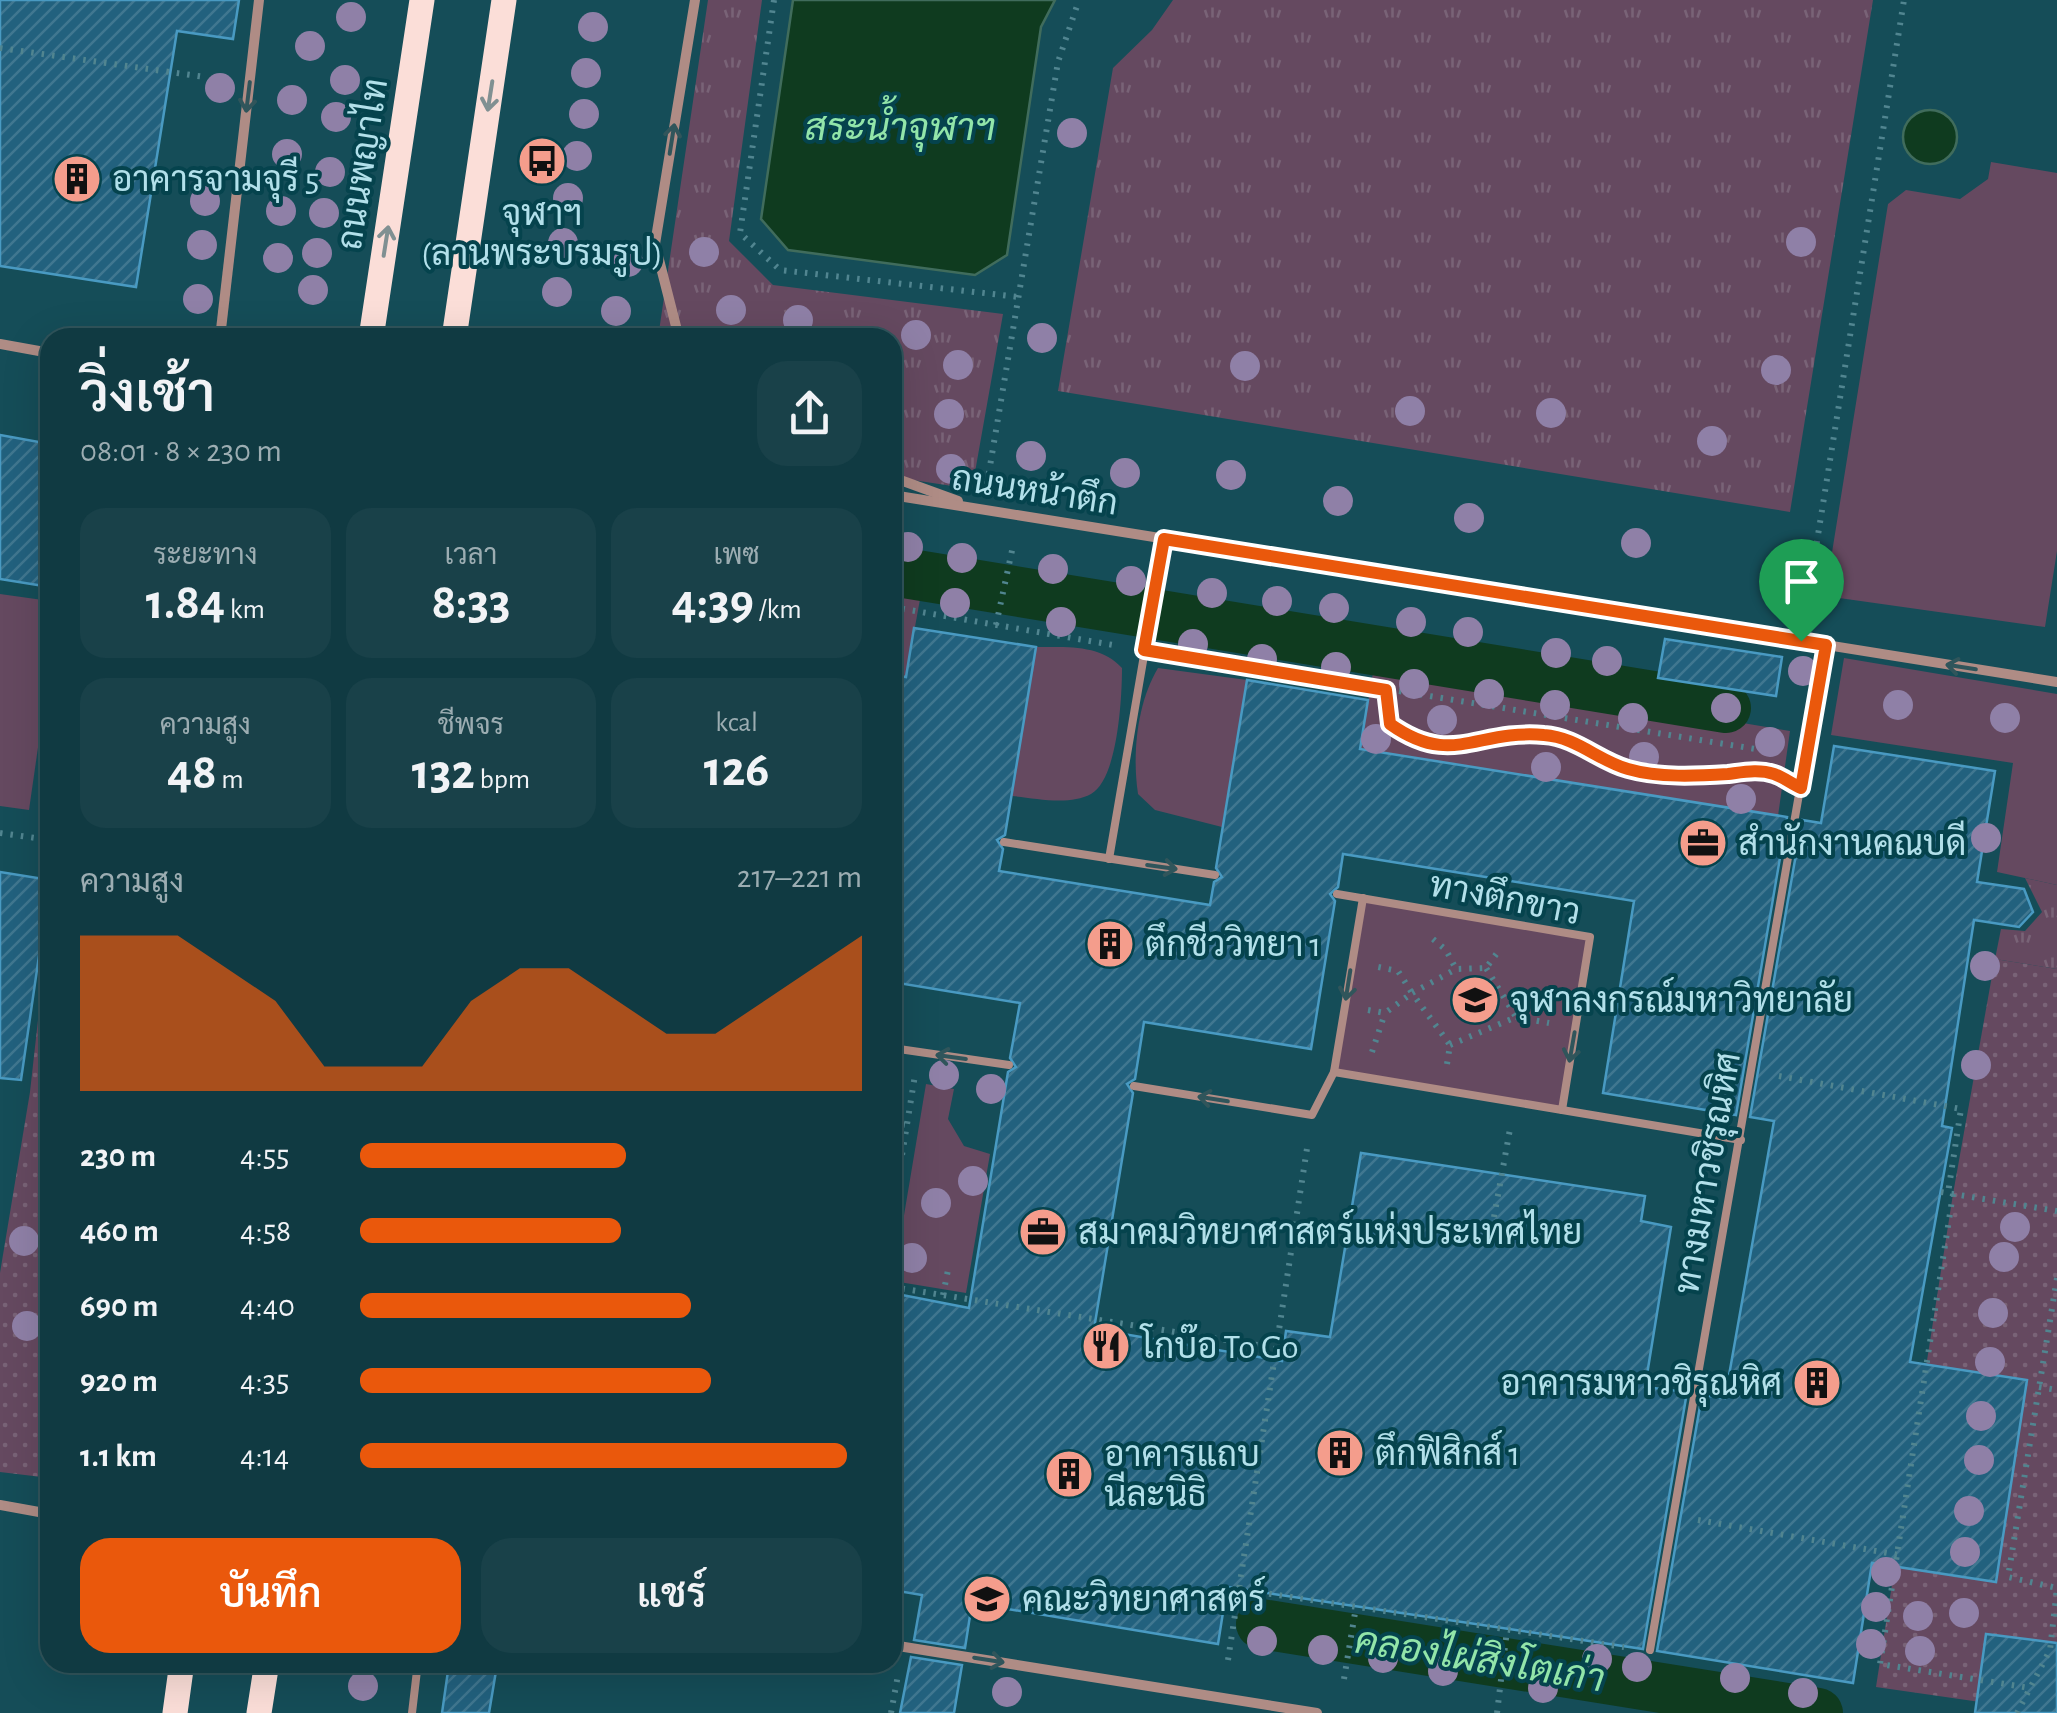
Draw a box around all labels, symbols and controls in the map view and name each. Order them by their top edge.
street label: ถนนพญาไท [326,75,396,253]
one-way arrow [238,80,257,112]
one-way arrow [480,80,499,112]
water label: สระน้ำจุฬาฯ [804,95,996,152]
one-way arrow [663,124,682,156]
bus stop icon: จุฬาฯ (ลานพระบรมรูป) [516,135,568,187]
building icon: อาคารจามจุรี 5 [51,153,103,205]
place label: อาคารจามจุรี 5 [112,156,319,203]
place label: จุฬาฯ (ลานพระบรมรูป) [421,197,663,277]
one-way arrow [377,225,395,258]
button: share [757,361,862,466]
text: วิ่งเช้า [80,367,215,422]
text: 08:01 · 8 × 230 m [80,435,282,467]
street label: ถนนหน้าตึก [949,454,1122,522]
pin [1759,539,1844,642]
text: ระยะทาง [153,542,257,570]
text: เวลา [445,542,497,570]
text: เพซ [714,542,760,570]
icon: arrive [1774,554,1829,609]
text: 1.84 [146,578,225,628]
text: 8:33 [431,578,511,628]
text: 4:39 [672,578,754,628]
text: km [225,596,265,624]
text: /km [754,596,802,624]
one-way arrow [1945,657,1977,676]
text: kcal [715,709,758,737]
text: ความสูง [160,712,251,740]
text: ชีพจร [438,712,504,740]
text: 126 [704,745,770,795]
text: 48 [167,748,217,798]
text: 132 [412,748,475,798]
text: m [217,766,244,794]
text: bpm [475,766,530,794]
office icon: สำนักงานคณบดี [1677,817,1729,869]
place label: สำนักงานคณบดี [1738,820,1966,862]
one-way arrow [1145,859,1177,877]
text: 217–221 m [737,861,862,893]
street label: ทางตึกขาว [1426,862,1584,931]
text: ความสูง [80,866,184,898]
building icon: ตึกชีววิทยา 1 [1084,918,1136,970]
place label: ตึกชีววิทยา 1 [1145,921,1321,963]
one-way arrow [1339,969,1357,1001]
school or university icon: จุฬาลงกรณ์มหาวิทยาลัย [1449,974,1501,1026]
place label: จุฬาลงกรณ์มหาวิทยาลัย [1510,977,1853,1024]
one-way arrow [1562,1031,1581,1063]
one-way arrow [935,1047,967,1065]
street label: ทางมหาวชิรุณหิศ [1666,1049,1752,1298]
one-way arrow [1197,1089,1230,1108]
text: 230 m [80,1140,156,1172]
text: 4:55 [240,1140,289,1172]
office icon: สมาคมวิทยาศาสตร์แห่งประเทศไทย [1017,1206,1069,1258]
place label: สมาคมวิทยาศาสตร์แห่งประเทศไทย [1078,1209,1582,1251]
text: 460 m [80,1215,159,1247]
text: 4:58 [240,1215,291,1247]
text: 690 m [80,1290,158,1322]
text: 4:40 [240,1290,295,1322]
restaurant icon: โกบ๊อ To Go [1080,1320,1132,1372]
place label: โกบ๊อ To Go [1139,1323,1299,1365]
building icon: อาคารมหาวชิรุณหิศ [1791,1357,1843,1409]
place label: อาคารมหาวชิรุณหิศ [1500,1363,1782,1407]
text: 920 m [80,1365,158,1397]
text: 4:35 [240,1365,289,1397]
building icon: ตึกฟิสิกส์ 1 [1314,1427,1366,1479]
place label: ตึกฟิสิกส์ 1 [1375,1430,1520,1472]
place label: อาคารแถบ นีละนิธิ [1104,1438,1260,1513]
text: 1.1 km [80,1440,157,1472]
text: 4:14 [240,1440,289,1472]
building icon: อาคารแถบ นีละนิธิ [1043,1448,1095,1500]
button: บันทึก [80,1538,461,1653]
button: แชร์ [481,1538,862,1653]
school or university icon: คณะวิทยาศาสตร์ [961,1573,1013,1625]
place label: คณะวิทยาศาสตร์ [1022,1576,1265,1618]
water label: คลองไผ่สิงโตเก่า [1352,1616,1608,1699]
one-way arrow [972,1651,1004,1670]

